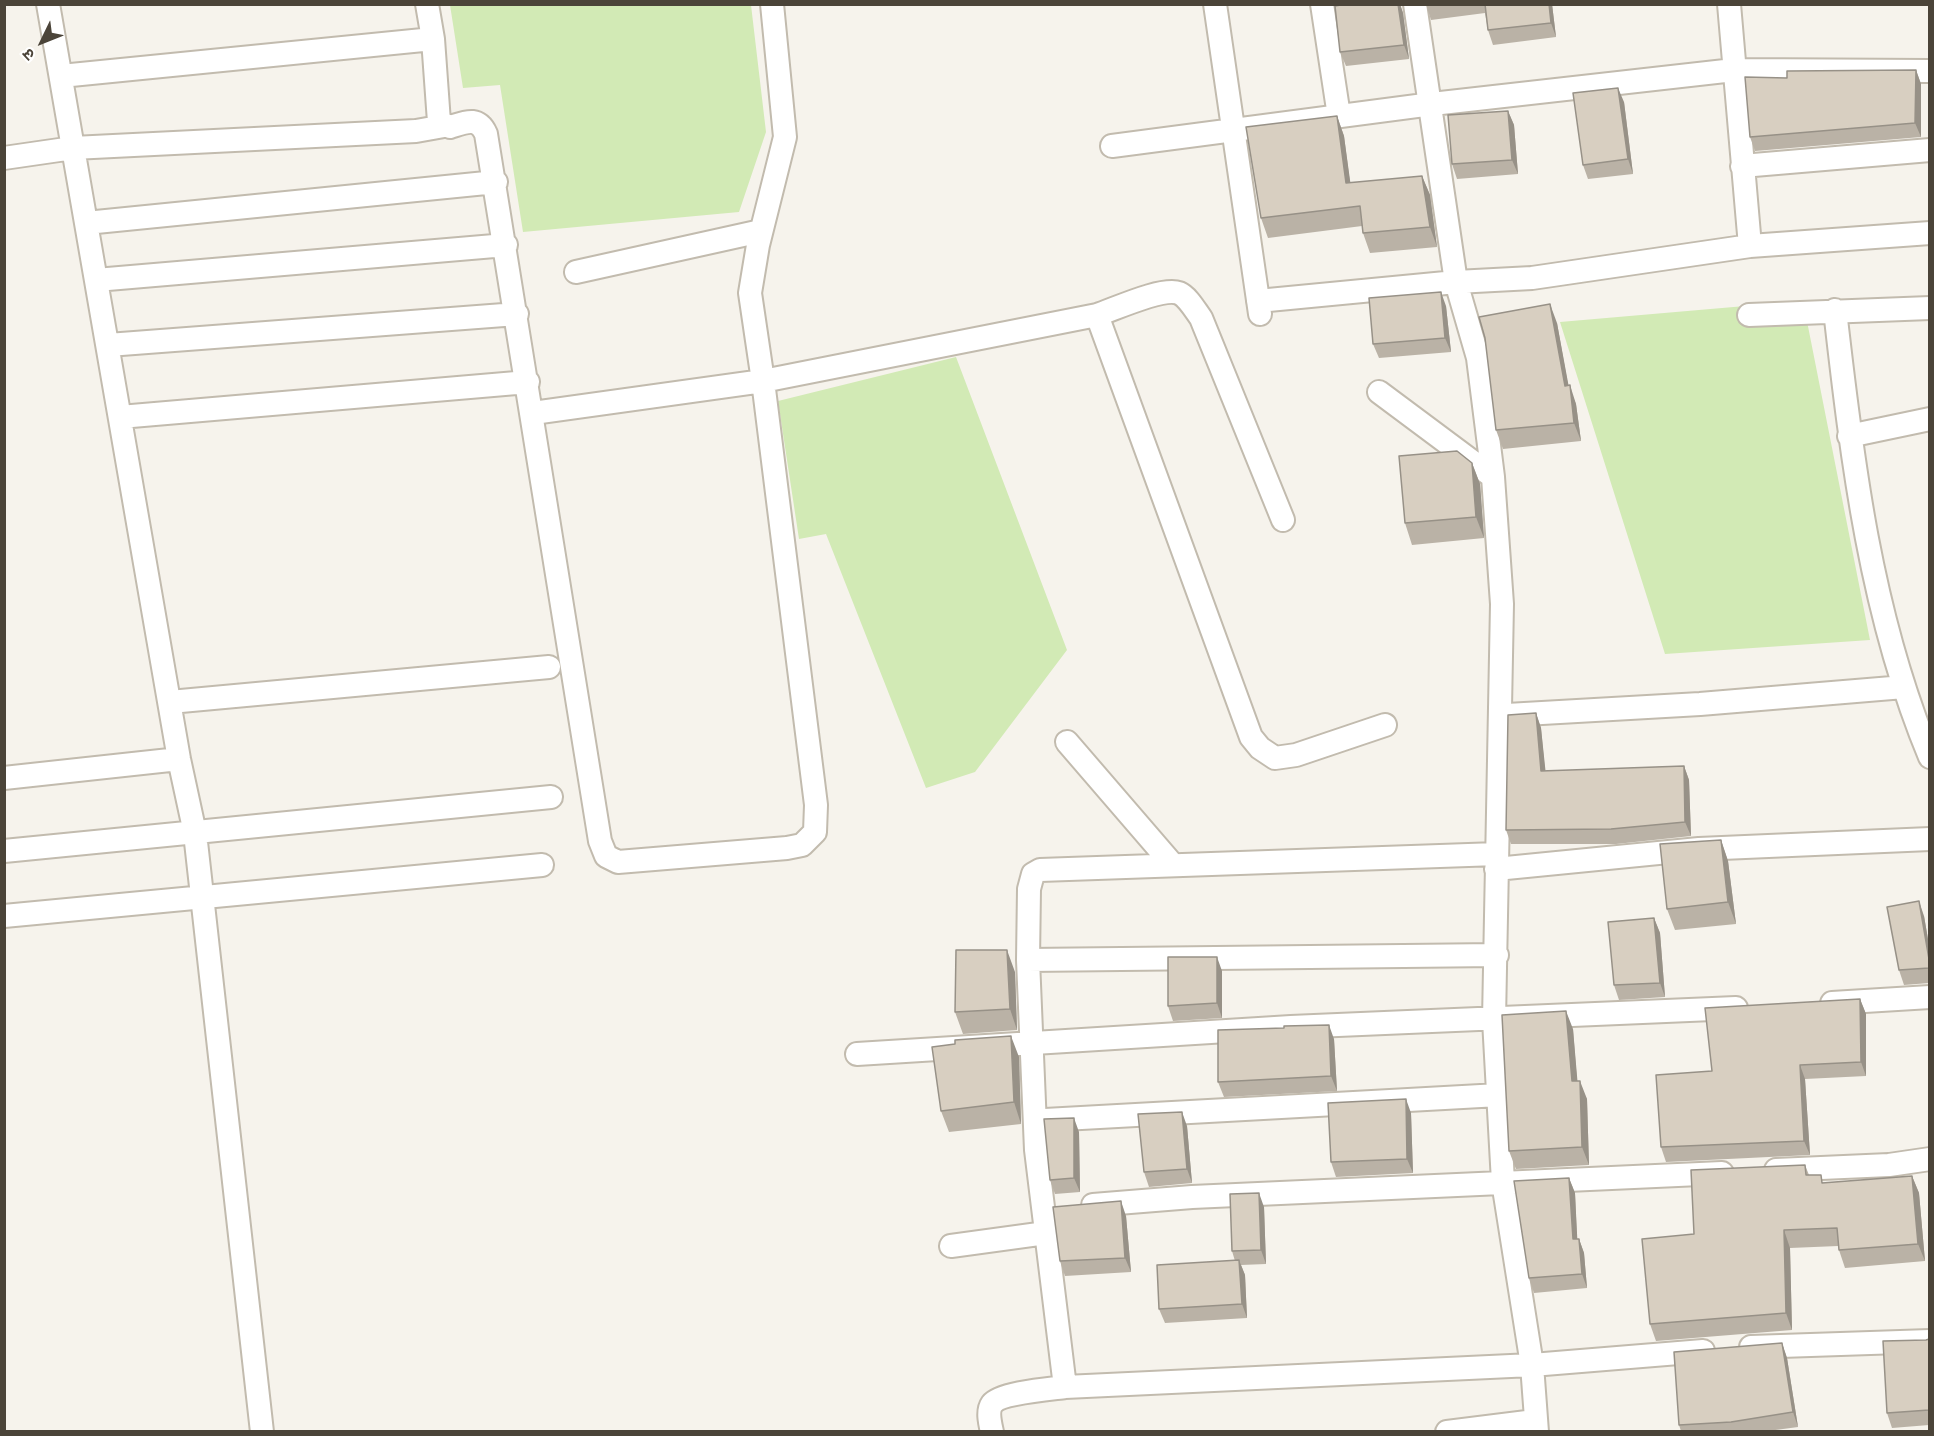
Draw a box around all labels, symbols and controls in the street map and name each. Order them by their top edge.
north arrow [12,12,72,72]
text: उ [18,45,39,65]

